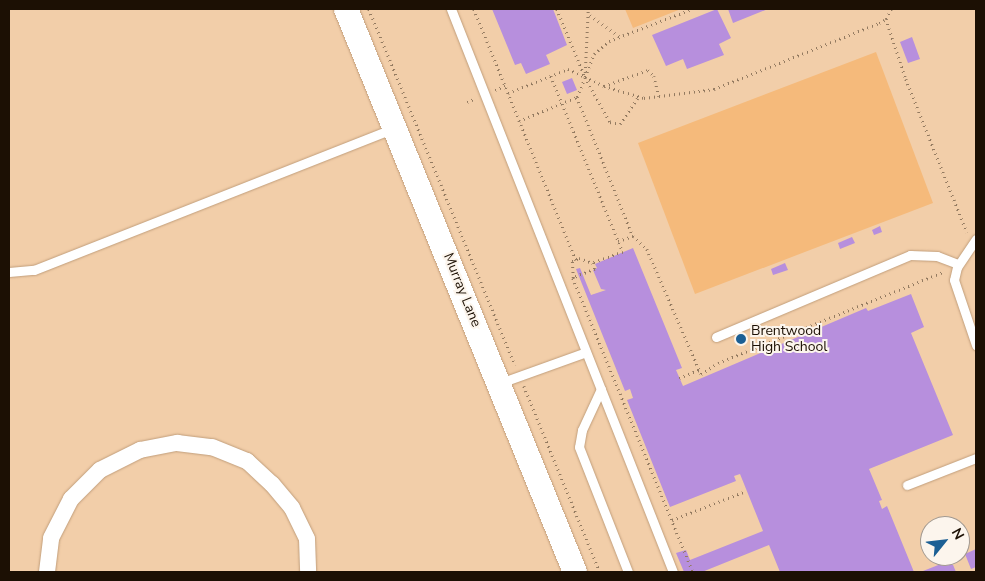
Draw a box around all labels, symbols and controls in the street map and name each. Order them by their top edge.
street label: Murray Lane [440,251,484,329]
place label: Brentwood High School [751,323,827,356]
marker: Brentwood High School [735,333,747,345]
north arrow [920,516,970,566]
text: N [947,525,969,543]

